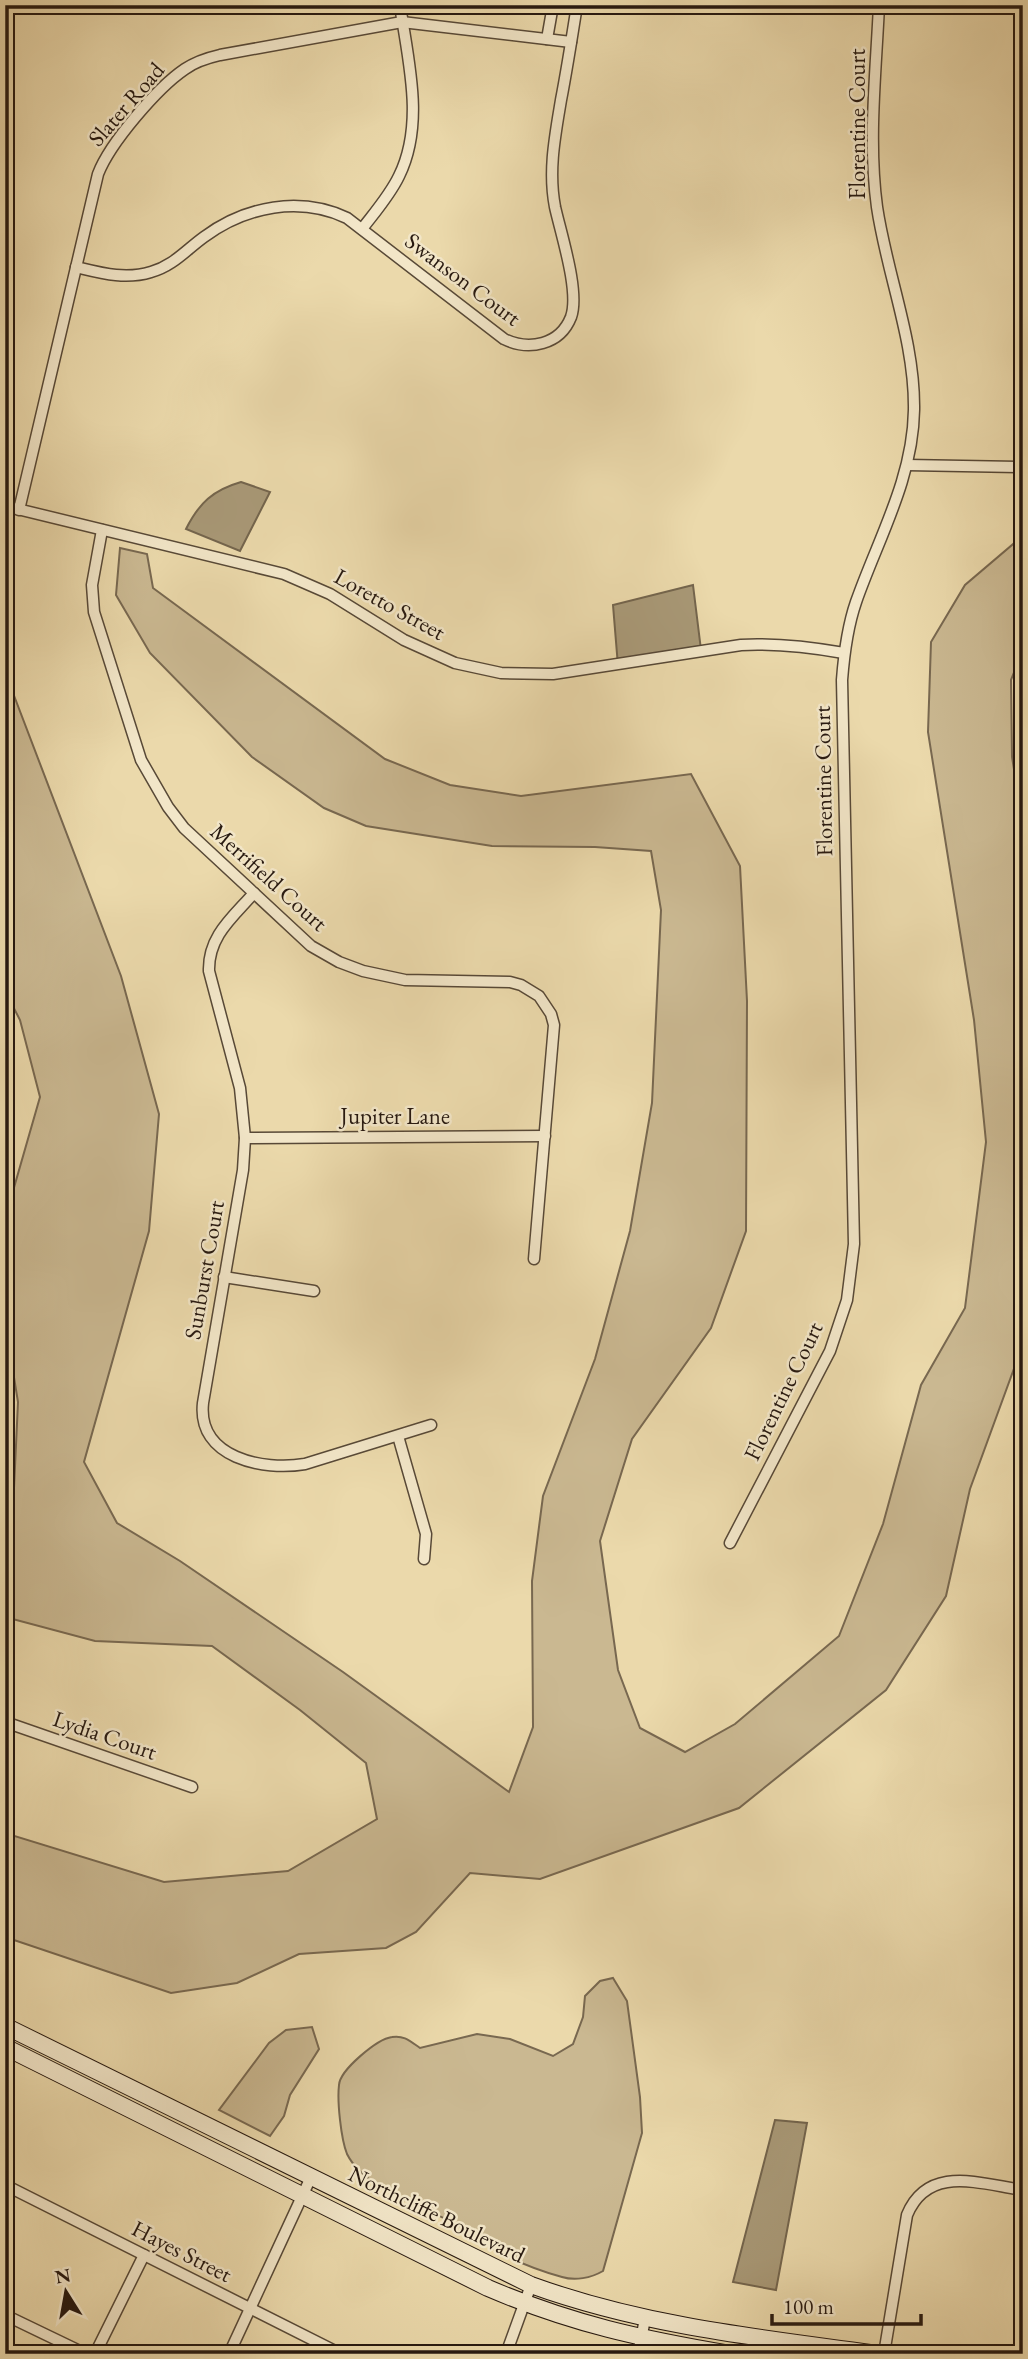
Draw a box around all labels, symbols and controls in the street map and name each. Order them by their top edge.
street label: Florentine Court [842,48,872,199]
street label: Slater Road [81,55,171,152]
street label: Swanson Court [399,226,528,333]
street label: Loretto Street [329,561,451,647]
street label: Florentine Court [807,705,839,857]
street label: Merrifield Court [204,816,334,938]
street label: Jupiter Lane [338,1101,450,1131]
street label: Sunburst Court [177,1197,231,1342]
street label: Florentine Court [736,1316,830,1465]
street label: Lydia Court [49,1703,161,1767]
street label: Northcliffe Boulevard [344,2158,531,2270]
street label: Hayes Street [127,2213,238,2289]
north arrow [32,2258,102,2328]
text: N [53,2262,73,2290]
scale bar [772,2282,921,2326]
text: 100 m [783,2293,834,2320]

